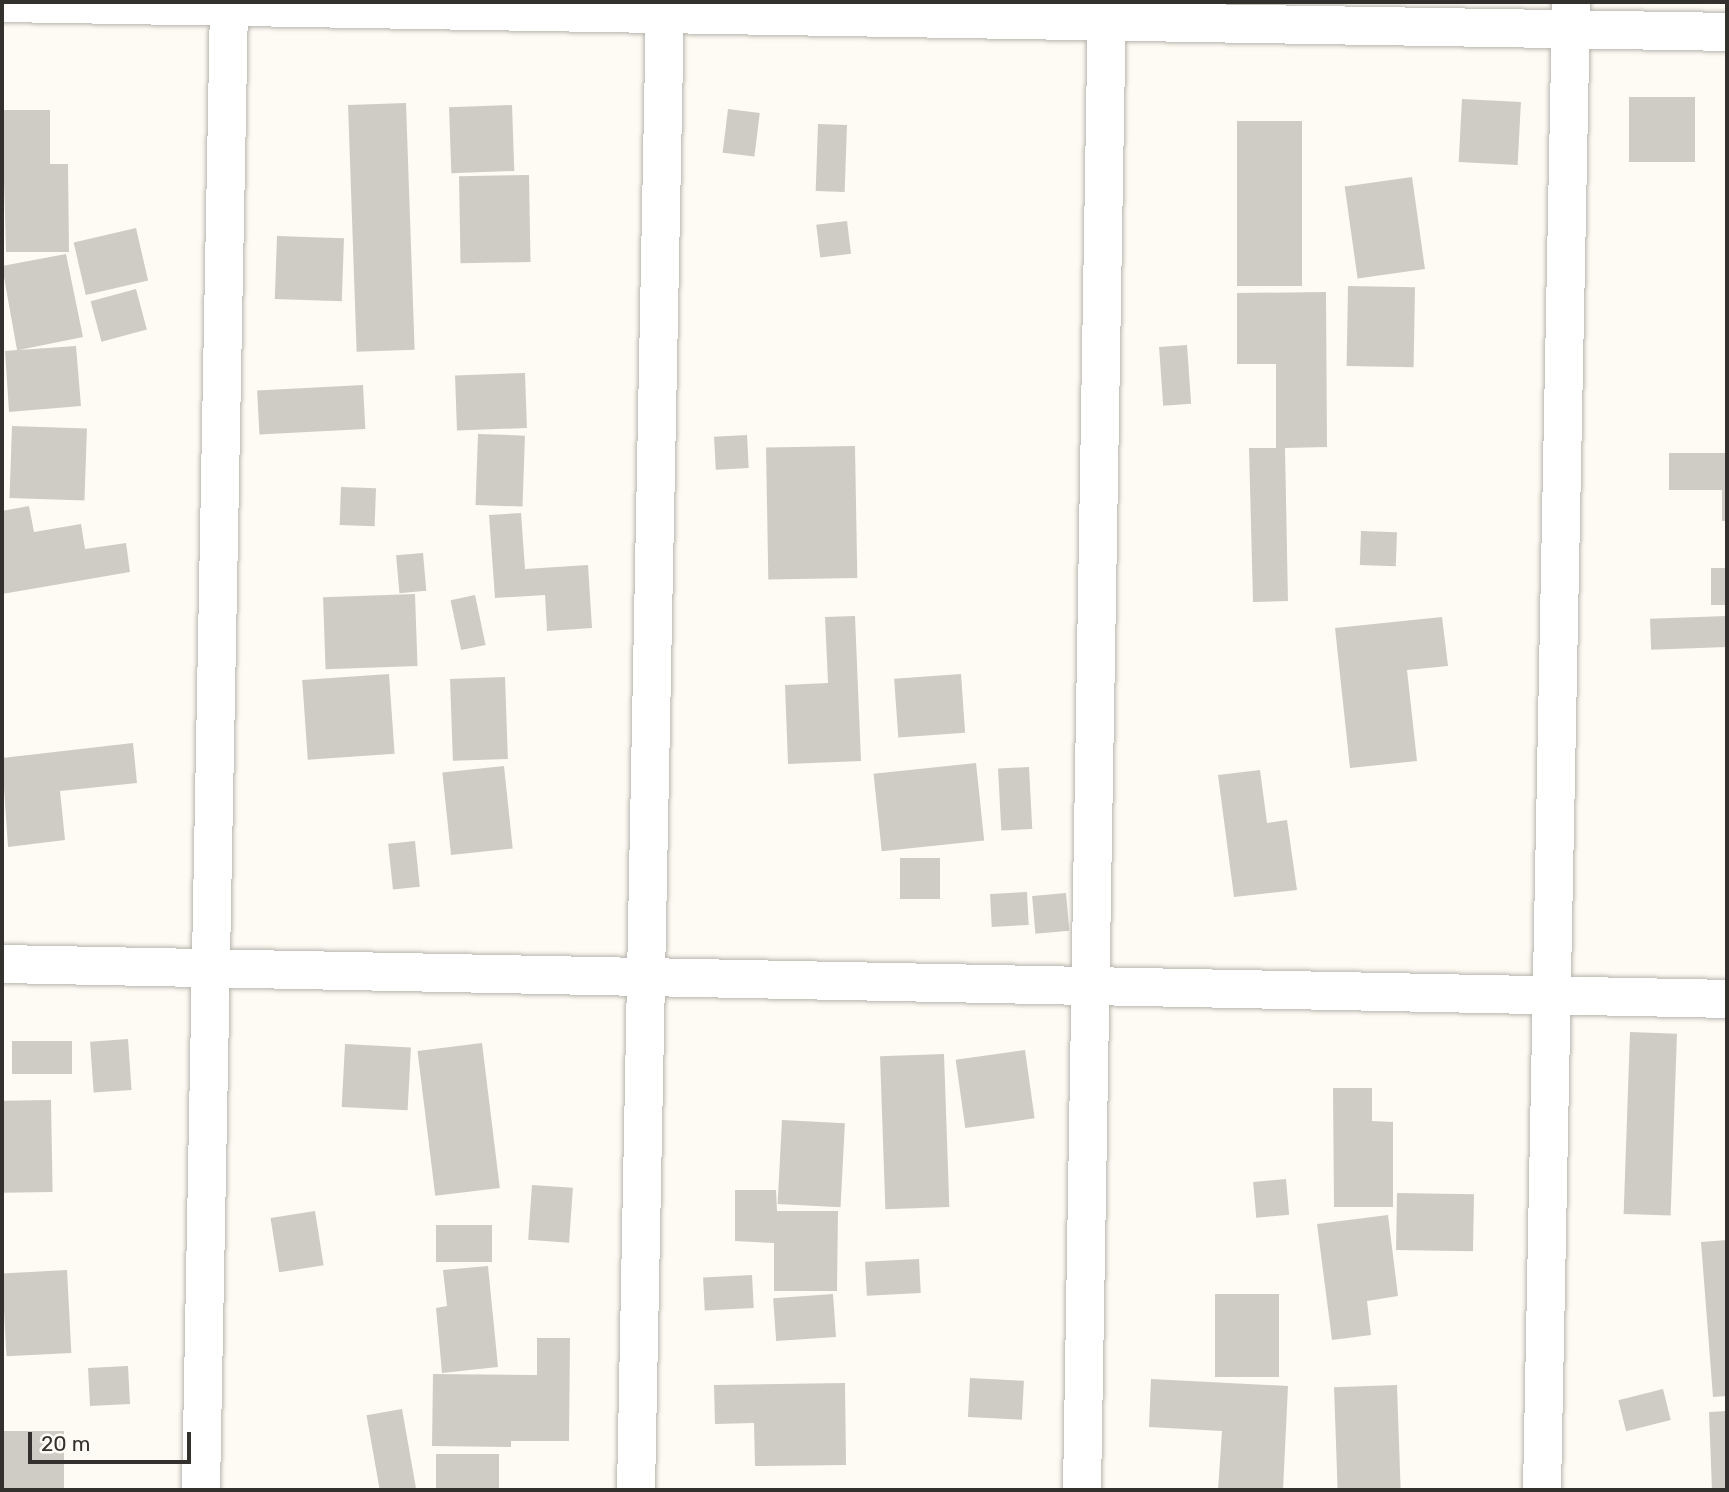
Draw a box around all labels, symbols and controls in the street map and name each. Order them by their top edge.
scale bar [32,1418,194,1462]
text: 20 m [41,1431,90,1456]

